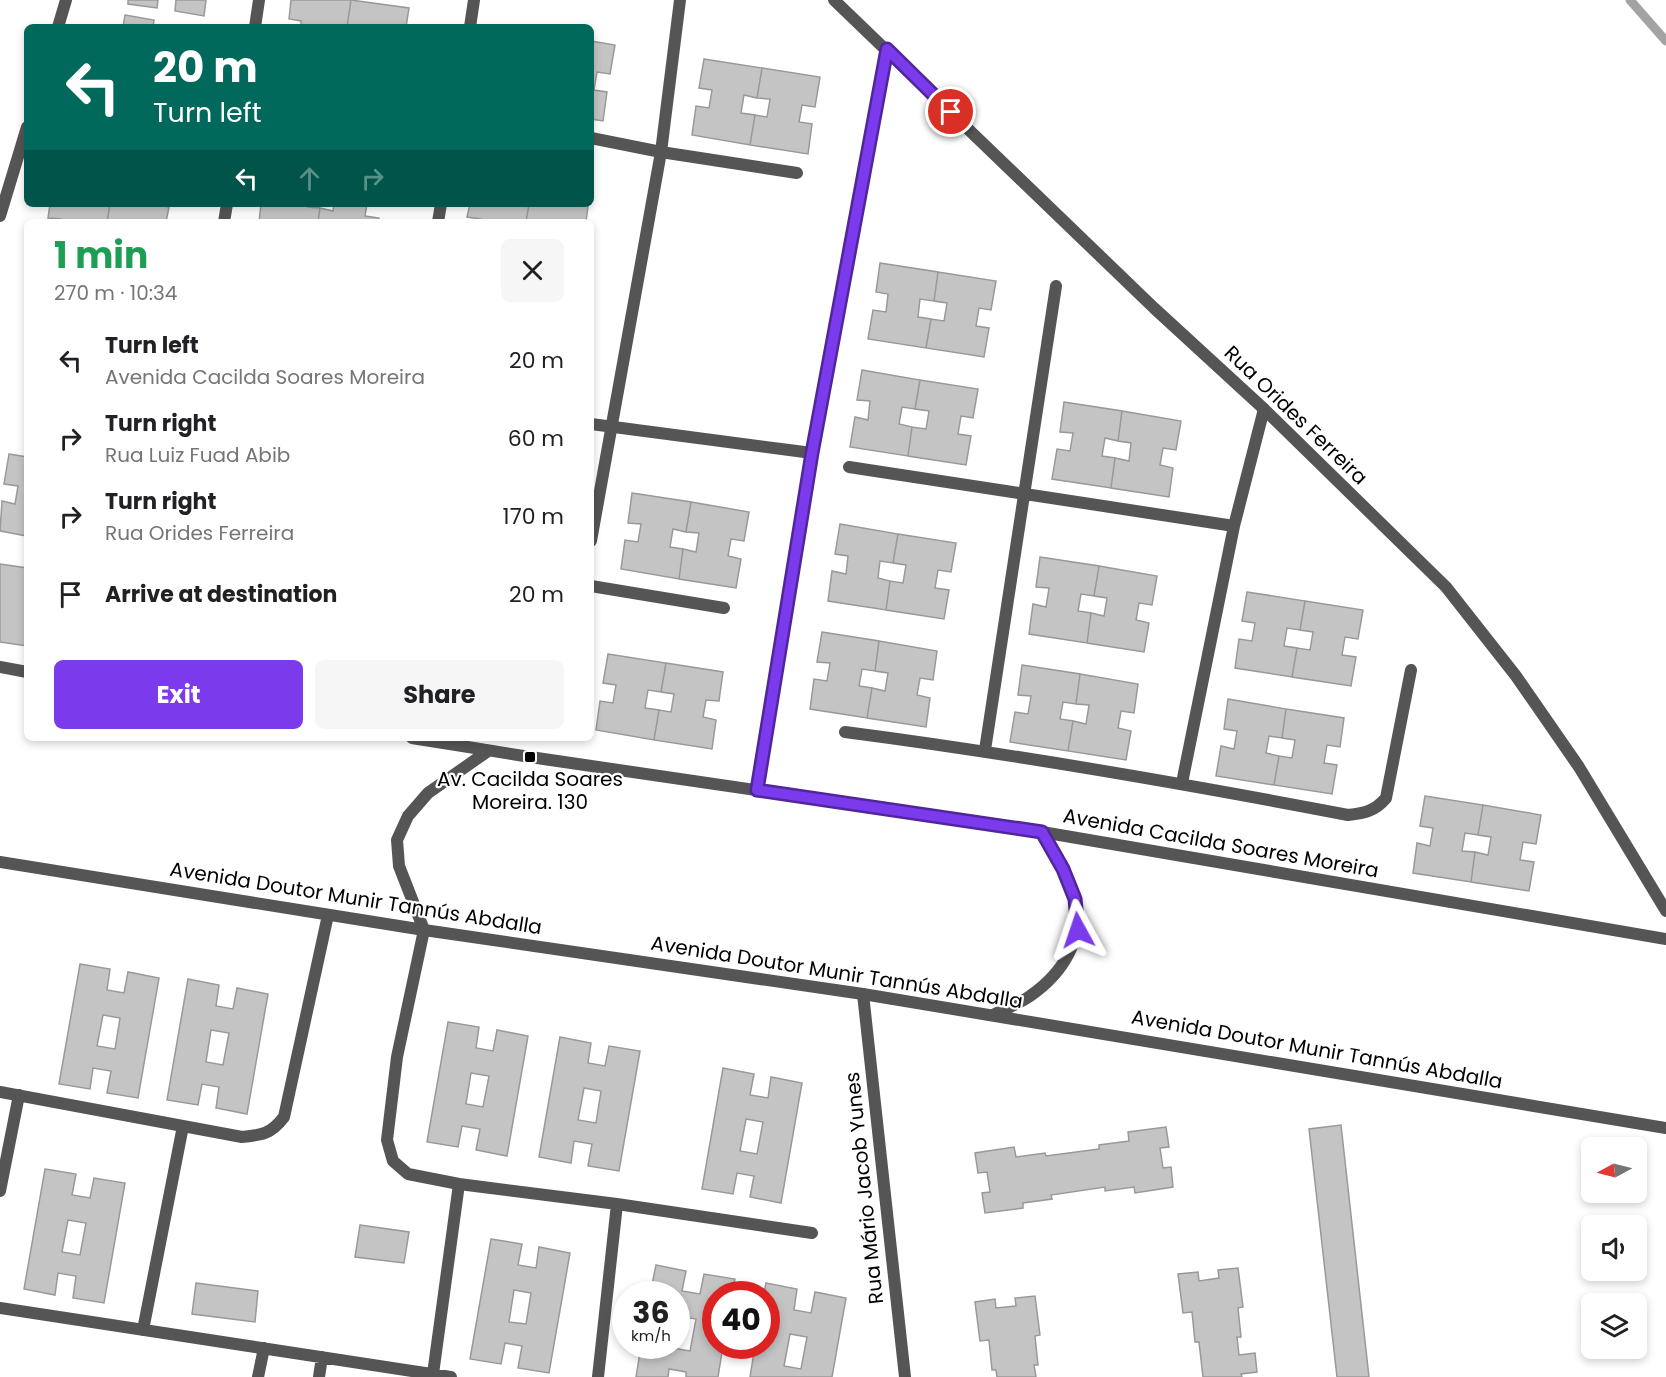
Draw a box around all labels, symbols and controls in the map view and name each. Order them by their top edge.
text: 20 m [153,38,258,97]
icon: left [54,48,132,126]
pin [925,86,976,137]
text: Turn left [153,94,262,131]
icon: arrive [934,95,967,128]
icon: left [230,162,263,195]
icon: ahead [293,162,326,195]
icon: right [356,162,389,195]
text: 1 min [54,230,148,281]
button: close [501,239,564,302]
text: 270 m · 10:34 [54,279,177,307]
text: Turn left [105,330,199,361]
street label: Rua Orides Ferreira [1218,339,1374,491]
icon: left [54,344,87,377]
text: 20 m [509,345,564,376]
text: Avenida Cacilda Soares Moreira [105,363,425,391]
text: Turn right [105,408,216,439]
icon: right [54,422,87,455]
text: 60 m [508,423,564,454]
text: Rua Luiz Fuad Abib [105,441,290,469]
text: Turn right [105,486,216,517]
icon: right [54,500,87,533]
text: 170 m [503,501,564,532]
text: Rua Orides Ferreira [105,519,294,547]
icon: arrive [54,578,87,611]
text: Arrive at destination [105,579,337,610]
text: 20 m [509,579,564,610]
button: Exit [54,660,303,729]
button: Share [315,660,564,729]
marker: Av. Cacilda Soares Moreira. 130 [523,750,537,764]
place label: Av. Cacilda Soares Moreira. 130 [437,765,623,816]
street label: Avenida Cacilda Soares Moreira [1061,801,1381,885]
street label: Avenida Doutor Munir Tannús Abdalla [168,855,544,941]
position arrow [1046,898,1110,962]
street label: Avenida Doutor Munir Tannús Abdalla [649,929,1025,1015]
street label: Avenida Doutor Munir Tannús Abdalla [1129,1003,1505,1095]
street label: Rua Mário Jacob Yunes [838,1071,890,1305]
north arrow [1581,1137,1647,1203]
map controls [1581,1137,1647,1359]
button: sound [1581,1215,1647,1281]
speed limit sign: 40 [702,1281,780,1359]
text: 36 [632,1291,670,1334]
button: layers [1581,1293,1647,1359]
text: km/h [631,1325,671,1346]

